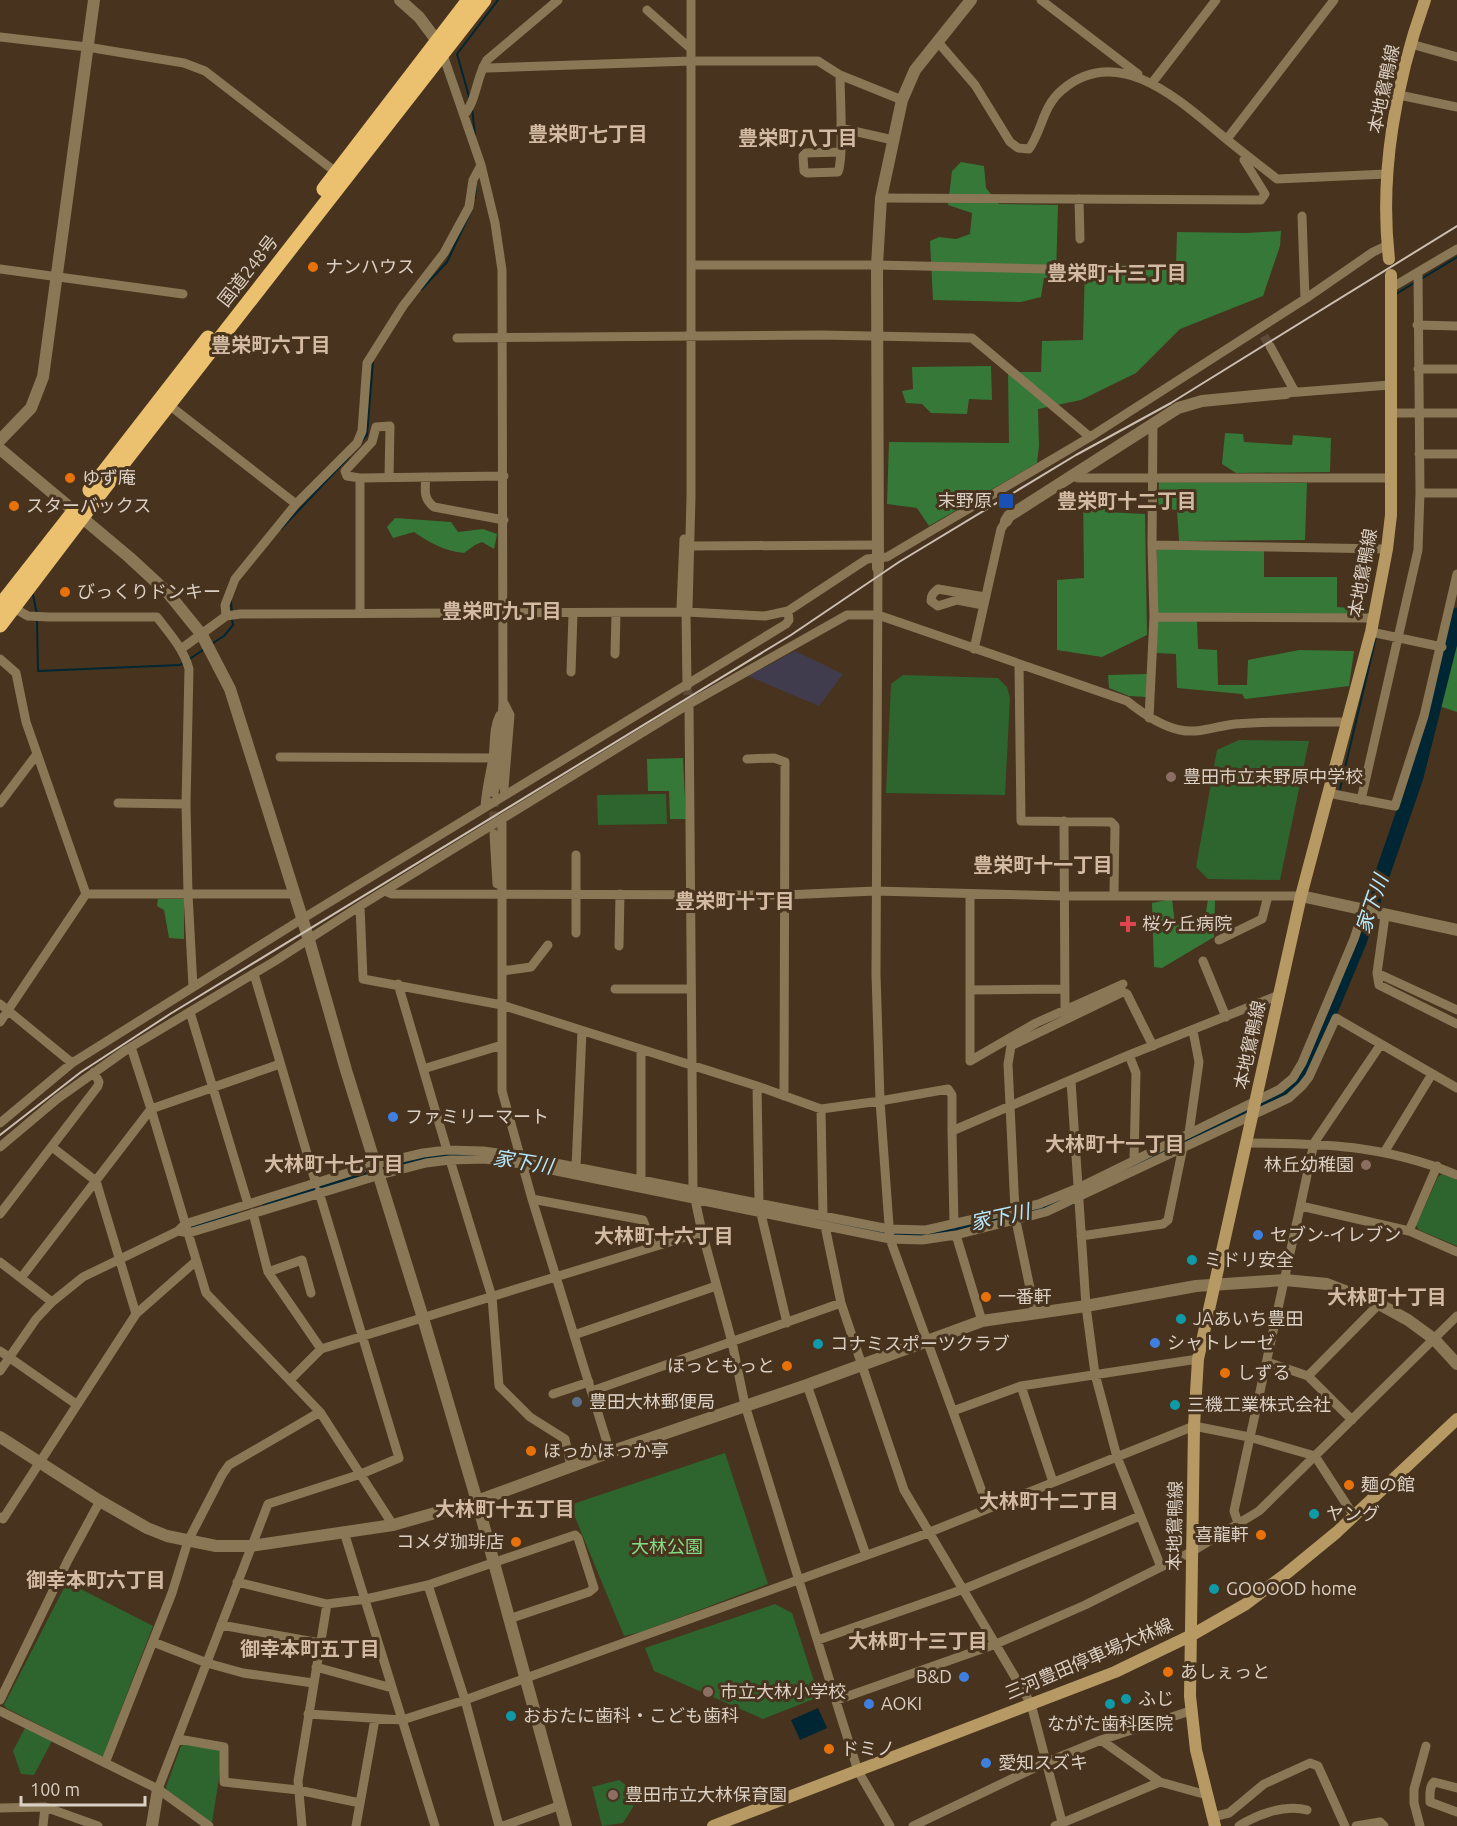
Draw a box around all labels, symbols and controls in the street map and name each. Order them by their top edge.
street label: 本地鴛鴨線 [1364,43,1402,135]
district label: 豊栄町七丁目 [528,122,648,145]
district label: 豊栄町八丁目 [738,126,858,149]
street label: 国道248号 [213,231,281,310]
place label: ナンハウス [325,256,415,276]
marker: ナンハウス [306,260,320,274]
district label: 豊栄町十三丁目 [1047,261,1187,284]
district label: 豊栄町六丁目 [211,333,331,356]
place label: ゆず庵 [82,467,136,487]
marker: ゆず庵 [63,471,77,485]
district label: 豊栄町十二丁目 [1057,489,1197,512]
place label: 末野原 [938,490,992,510]
marker: 末野原 [997,492,1015,510]
place label: スターバックス [26,495,151,515]
marker: スターバックス [7,499,21,513]
street label: 本地鴛鴨線 [1344,527,1380,619]
place label: びっくりドンキー [77,581,221,601]
marker: びっくりドンキー [58,585,72,599]
district label: 豊栄町九丁目 [442,599,562,622]
place label: 豊田市立末野原中学校 [1183,766,1363,786]
marker: 豊田市立末野原中学校 [1164,770,1178,784]
district label: 豊栄町十一丁目 [973,853,1113,876]
water label: 家下川 [1351,870,1393,936]
district label: 豊栄町十丁目 [675,889,795,912]
place label: 桜ヶ丘病院 [1142,913,1232,933]
marker: 桜ヶ丘病院 [1119,915,1137,933]
street label: 本地鴛鴨線 [1230,999,1268,1091]
place label: ファミリーマート [405,1106,549,1126]
marker: ファミリーマート [386,1110,400,1124]
district label: 大林町十一丁目 [1045,1132,1185,1155]
water label: 家下川 [492,1145,556,1178]
district label: 大林町十七丁目 [264,1152,404,1175]
place label: 林丘幼稚園 [1264,1154,1354,1174]
marker: 林丘幼稚園 [1359,1158,1373,1172]
water label: 家下川 [968,1199,1034,1234]
district label: 大林町十六丁目 [594,1224,734,1247]
place label: セブン-イレブン [1270,1224,1401,1244]
marker: セブン-イレブン [1251,1228,1265,1242]
place label: ミドリ安全 [1204,1249,1294,1269]
marker: ミドリ安全 [1185,1253,1199,1267]
district label: 大林町十丁目 [1327,1285,1447,1308]
place label: 一番軒 [998,1286,1052,1306]
marker: 一番軒 [979,1290,993,1304]
place label: JAあいち豊田 [1193,1308,1304,1328]
marker: JAあいち豊田 [1174,1312,1188,1326]
place label: シャトレーゼ [1167,1332,1275,1352]
place label: コナミスポーツクラブ [830,1333,1010,1353]
marker: シャトレーゼ [1148,1336,1162,1350]
marker: コナミスポーツクラブ [811,1337,825,1351]
place label: ほっともっと [667,1355,775,1375]
marker: ほっともっと [780,1359,794,1373]
place label: しずる [1237,1362,1291,1382]
marker: しずる [1218,1366,1232,1380]
place label: 豊田大林郵便局 [589,1391,715,1411]
place label: 三機工業株式会社 [1187,1394,1331,1414]
marker: 豊田大林郵便局 [570,1395,584,1409]
marker: 三機工業株式会社 [1168,1398,1182,1412]
place label: ほっかほっか亭 [543,1440,669,1460]
marker: ほっかほっか亭 [524,1444,538,1458]
place label: 麺の館 [1361,1474,1415,1494]
marker: 麺の館 [1342,1478,1356,1492]
street label: 本地鴛鴨線 [1163,1481,1185,1571]
district label: 大林町十二丁目 [979,1489,1119,1512]
district label: 大林町十五丁目 [435,1497,575,1520]
place label: ヤング [1326,1503,1380,1523]
marker: ヤング [1307,1507,1321,1521]
place label: 喜龍軒 [1195,1524,1249,1544]
marker: 喜龍軒 [1254,1528,1268,1542]
place label: コメダ珈琲店 [396,1531,504,1551]
marker: コメダ珈琲店 [509,1535,523,1549]
park label: 大林公園 [631,1536,703,1556]
district label: 御幸本町六丁目 [26,1568,166,1591]
place label: GOOOOD home [1226,1578,1357,1598]
marker: GOOOOD home [1207,1582,1221,1596]
street label: 三河豊田停車場大林線 [1002,1614,1175,1702]
district label: 大林町十三丁目 [848,1629,988,1652]
district label: 御幸本町五丁目 [240,1637,380,1660]
place label: あしぇっと [1180,1661,1270,1681]
marker: あしぇっと [1161,1665,1175,1679]
place label: B&D [916,1666,952,1686]
marker: B&D [957,1670,971,1684]
place label: 市立大林小学校 [720,1681,846,1701]
marker: 市立大林小学校 [701,1685,715,1699]
place label: ふじ [1138,1688,1174,1708]
marker: ふじ [1119,1692,1133,1706]
place label: AOKI [881,1693,922,1713]
marker: AOKI [862,1697,876,1711]
marker: ながた歯科医院 [1103,1697,1117,1711]
place label: おおたに歯科・こども歯科 [523,1705,739,1725]
marker: おおたに歯科・こども歯科 [504,1709,518,1723]
place label: ながた歯科医院 [1047,1713,1173,1733]
place label: ドミノ [841,1738,895,1758]
marker: ドミノ [822,1742,836,1756]
place label: 愛知スズキ [998,1752,1088,1772]
marker: 愛知スズキ [979,1756,993,1770]
scale bar [21,1769,146,1807]
text: 100 m [30,1779,80,1799]
place label: 豊田市立大林保育園 [625,1784,787,1804]
marker: 豊田市立大林保育園 [606,1788,620,1802]

